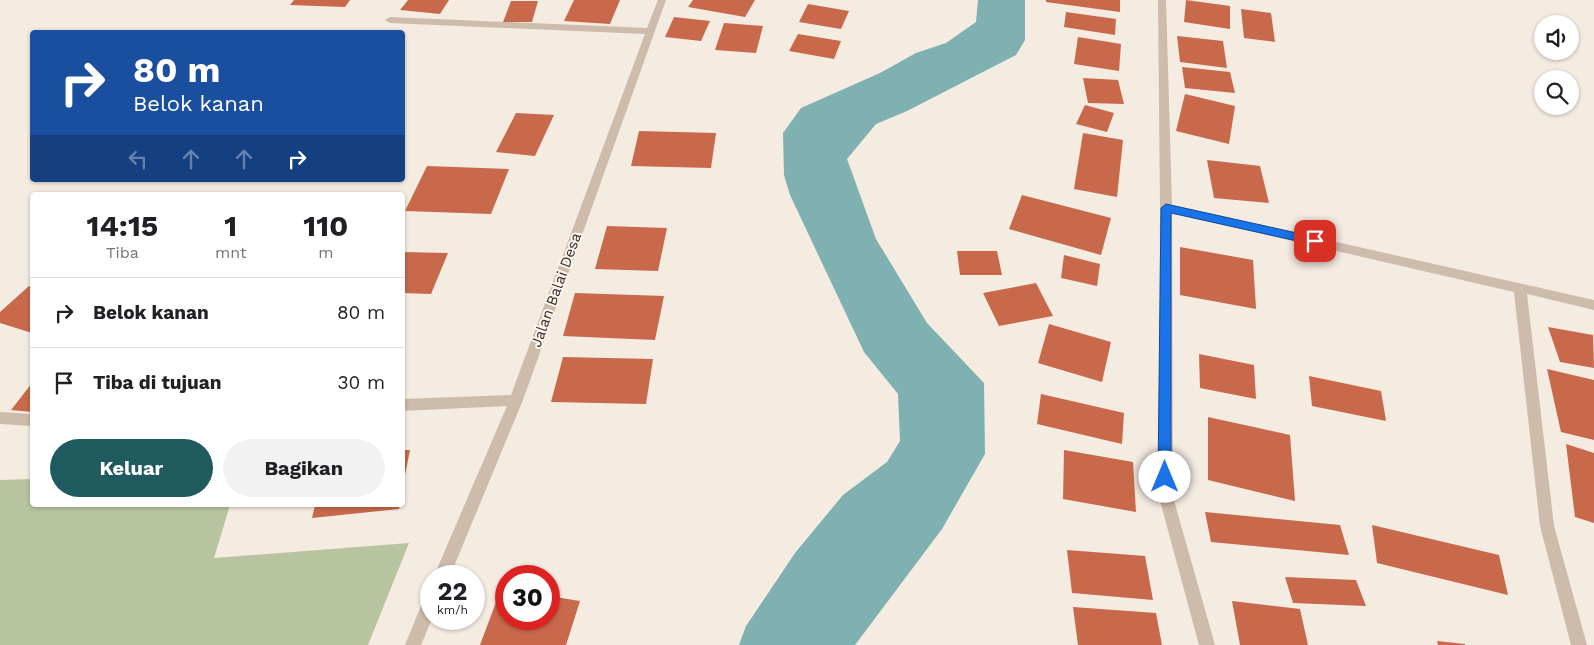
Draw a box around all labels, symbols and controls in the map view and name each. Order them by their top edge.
map controls [1534,15,1579,115]
button: sound [1534,15,1579,60]
text: 80 m [133,49,220,91]
icon: right [50,50,115,115]
button: search [1534,70,1579,115]
text: Belok kanan [133,91,264,116]
icon: left [124,145,152,173]
icon: ahead [177,145,205,173]
icon: ahead [230,145,258,173]
icon: right [283,145,311,173]
text: 14:15 [87,208,158,243]
text: 1 [224,208,237,243]
text: 110 [303,208,348,243]
pin [1294,220,1336,262]
icon: arrive [1301,227,1329,255]
street label: Jalan Balai Desa [527,230,585,350]
text: Tiba [106,243,139,262]
text: mnt [215,243,247,262]
text: m [318,243,333,262]
icon: right [50,299,78,327]
text: Belok kanan [93,301,209,324]
text: 80 m [337,301,385,324]
icon: arrive [50,369,78,397]
text: Tiba di tujuan [93,371,222,394]
text: 30 m [338,371,385,394]
button: Keluar [50,439,213,497]
button: Bagikan [223,439,385,497]
position arrow [1138,450,1190,502]
speed limit sign: 30 [495,565,560,630]
text: 22 [438,577,467,606]
text: km/h [437,603,468,617]

